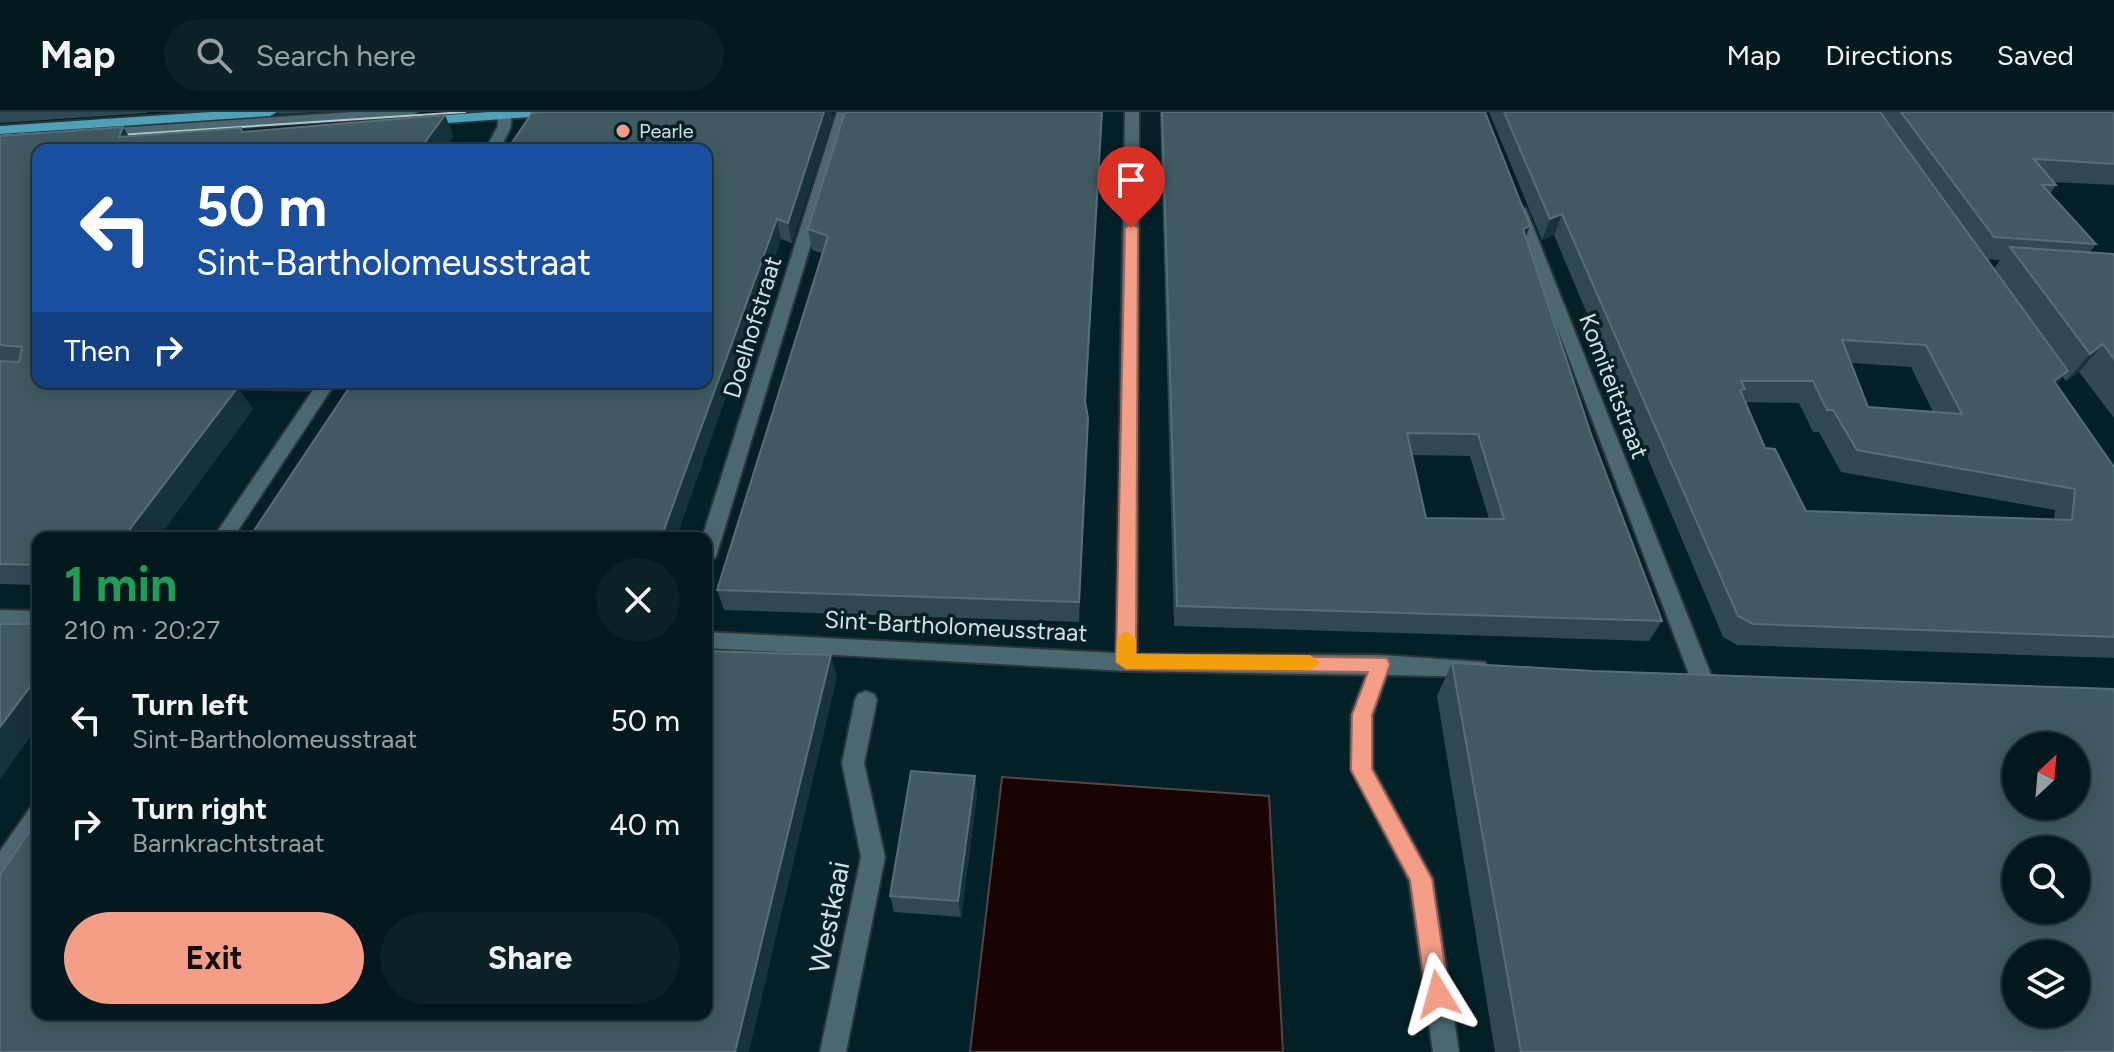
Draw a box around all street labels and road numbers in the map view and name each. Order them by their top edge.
street label: Doelhofstraat [717,253,787,401]
street label: Komiteitstraat [1573,309,1655,463]
street label: Sint-Bartholomeusstraat [824,605,1088,647]
street label: Westkaai [802,858,856,976]

